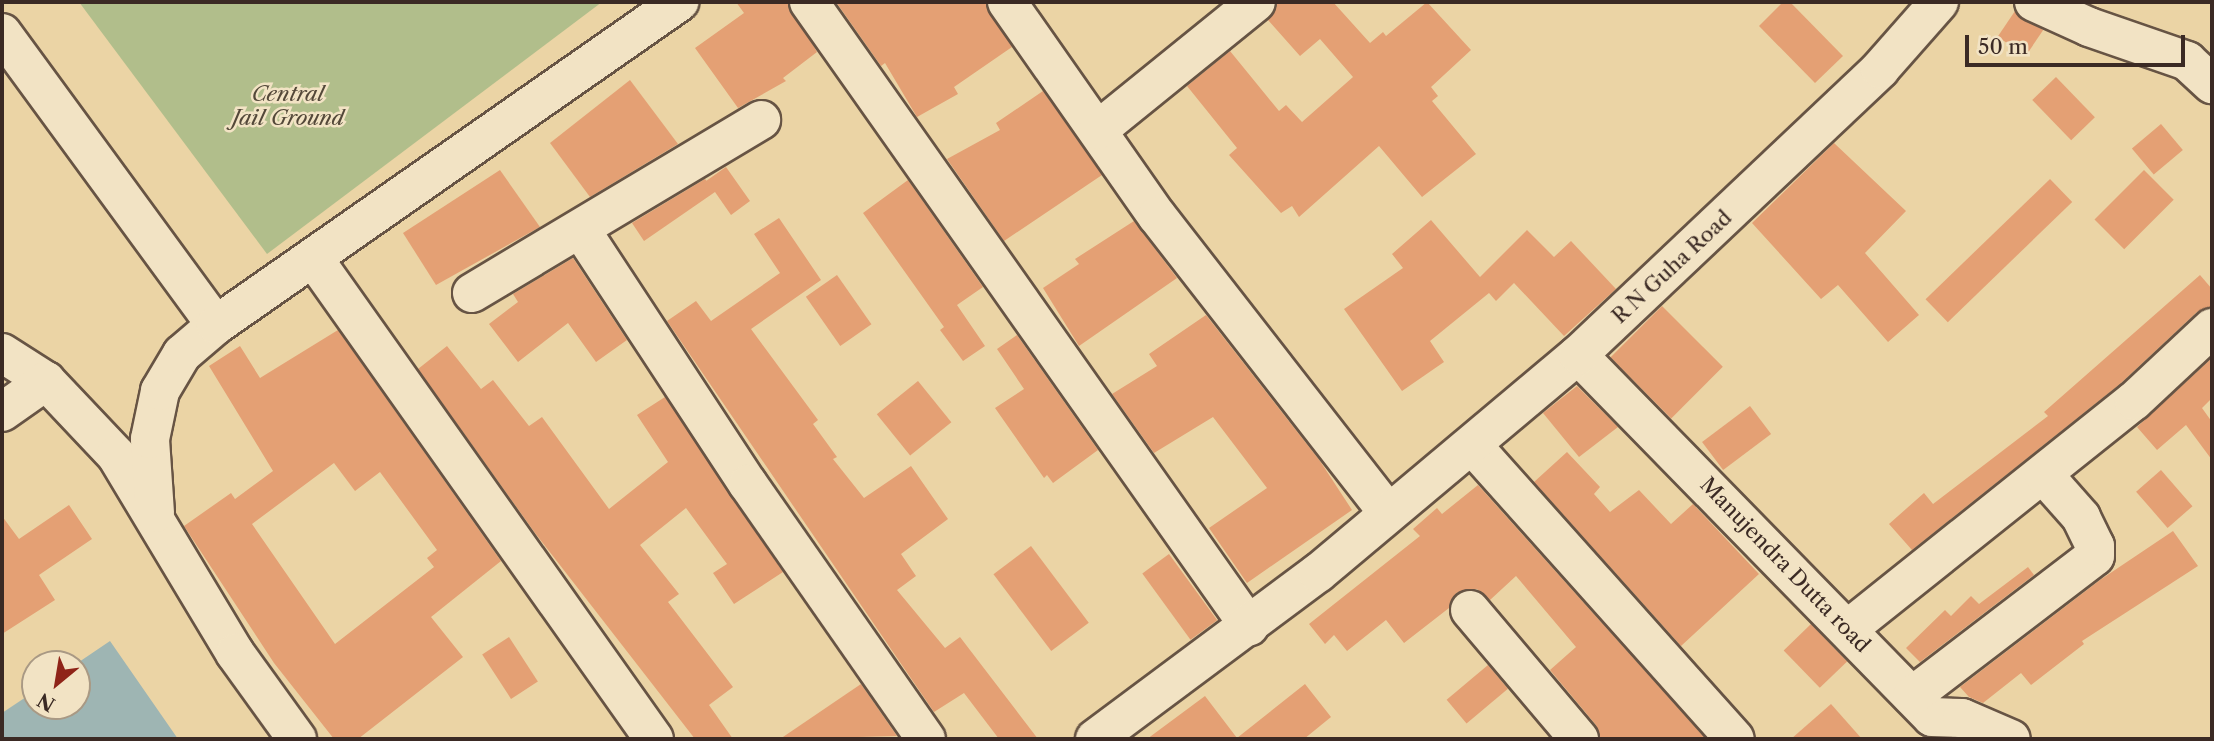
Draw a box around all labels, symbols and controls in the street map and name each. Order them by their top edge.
scale bar [1969,21,2190,65]
text: 50 m [1978,34,2028,59]
park label: Central Jail Ground [232,81,344,131]
street label: R N Guha Road [1607,205,1737,329]
street label: Manujendra Dutta road [1695,472,1875,658]
north arrow [21,650,91,720]
text: N [33,688,59,716]

